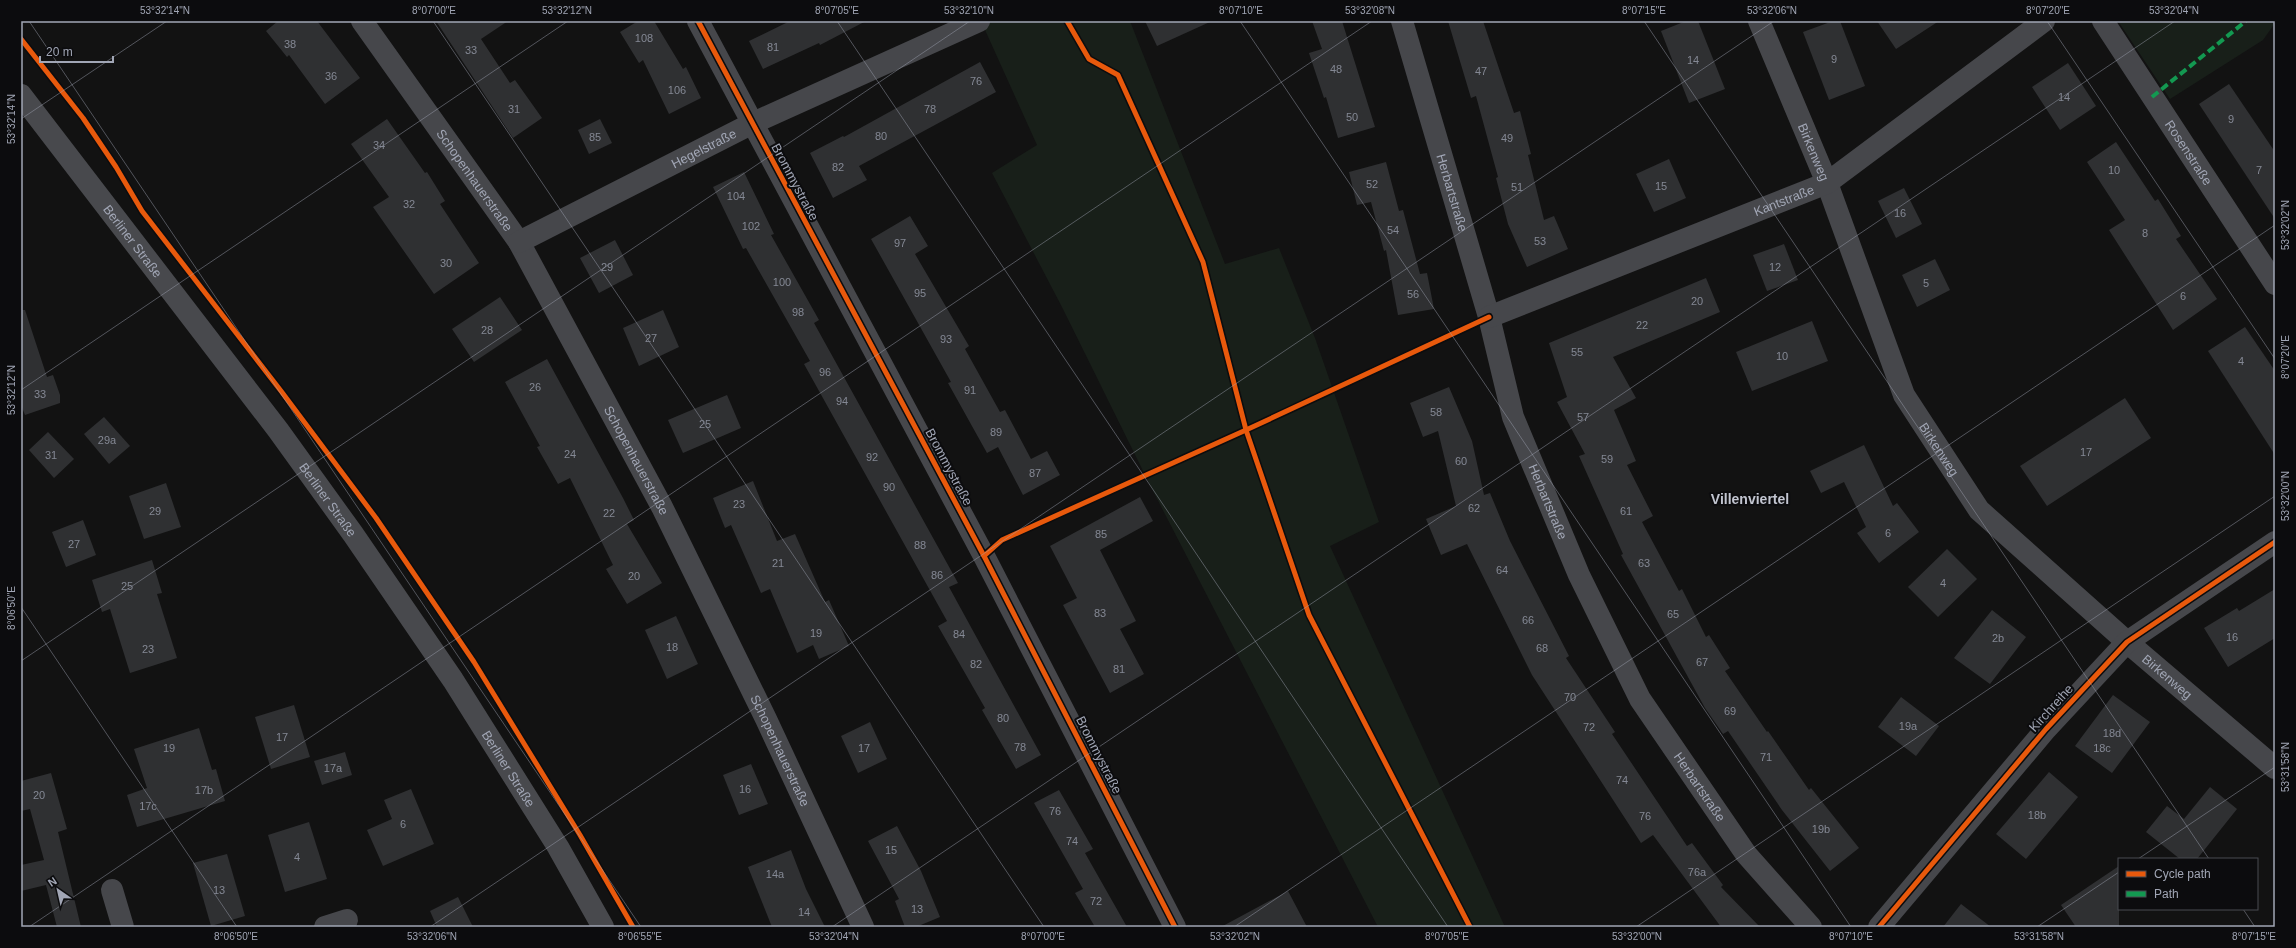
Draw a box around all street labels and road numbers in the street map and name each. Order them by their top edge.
street label: Rosenstraße [2162,117,2216,188]
street label: Birkenweg [1795,121,1833,183]
street label: Hegelstraße [669,125,738,171]
street label: Schopenhauerstraße [434,126,516,234]
street label: Brommystraße [768,141,822,223]
street label: Herbartstraße [1434,152,1471,233]
street label: Kantstraße [1751,181,1816,219]
street label: Berliner Straße [100,202,166,280]
street label: Schopenhauerstraße [601,403,672,517]
street label: Birkenweg [1917,420,1962,479]
street label: Brommystraße [922,426,976,508]
street label: Berliner Straße [296,460,360,539]
street label: Herbartstraße [1526,462,1571,541]
street label: Birkenweg [2139,651,2195,702]
street label: Kirchreihe [2026,681,2076,735]
street label: Schopenhauerstraße [748,692,813,809]
street label: Brommystraße [1073,714,1125,796]
street label: Berliner Straße [479,727,538,810]
street label: Herbartstraße [1671,749,1729,824]

